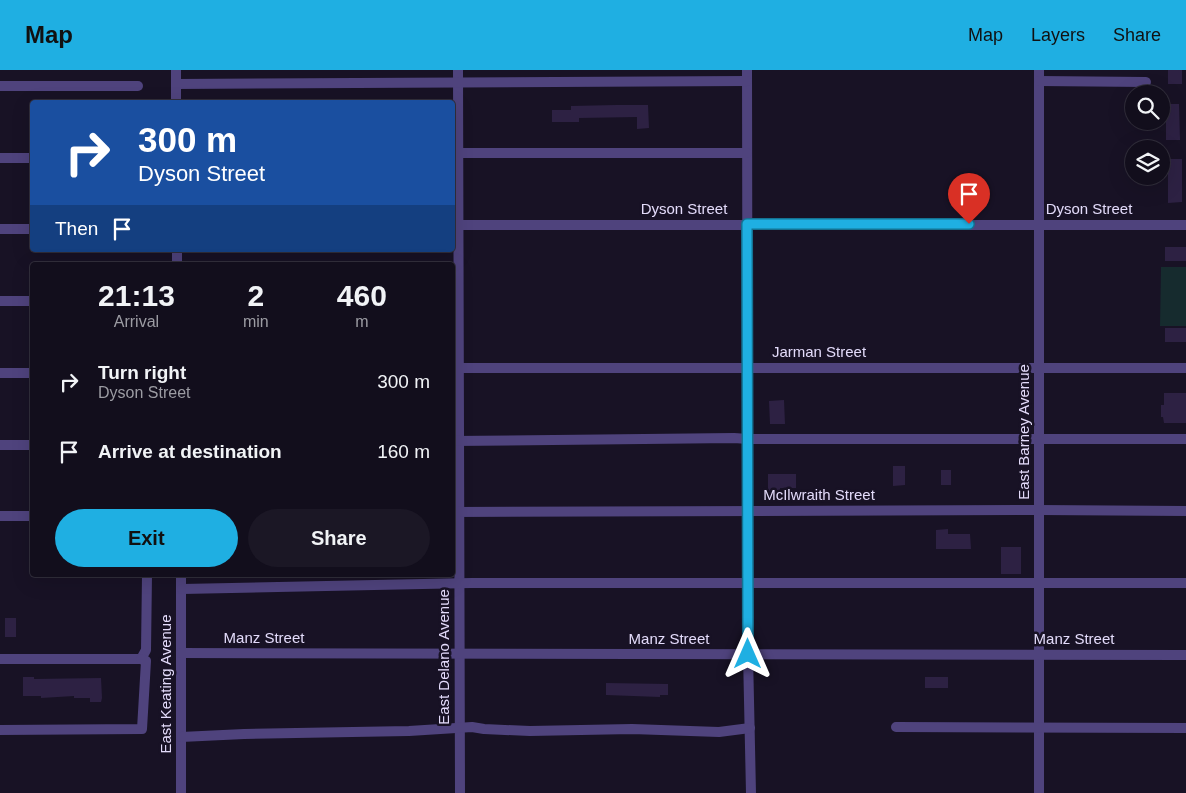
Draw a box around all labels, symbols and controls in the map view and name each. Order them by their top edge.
text: Map [25,21,73,48]
text: Map [968,25,1003,45]
text: Layers [1031,25,1085,45]
text: Share [1113,25,1161,45]
map controls [1125,85,1170,185]
button: search [1125,85,1170,130]
icon: right [55,120,120,185]
text: 300 m [138,120,237,159]
button: layers [1125,140,1170,185]
text: Dyson Street [138,161,265,186]
pin [948,173,990,224]
icon: arrive [955,180,983,208]
street label: Dyson Street [641,200,728,217]
street label: Dyson Street [1046,200,1133,217]
icon: arrive [108,215,136,243]
text: Then [55,218,98,239]
text: 21:13 [98,279,175,312]
text: 2 [247,279,264,312]
text: 460 [337,279,387,312]
text: Arrival [114,313,159,330]
text: min [243,313,269,330]
text: m [355,313,368,330]
street label: Jarman Street [772,343,867,360]
text: Turn right [98,362,186,383]
street label: East Barney Avenue [1015,364,1032,500]
icon: right [55,368,83,396]
text: 300 m [377,371,430,392]
text: Dyson Street [98,384,190,401]
icon: arrive [55,438,83,466]
text: Arrive at destination [98,441,282,462]
text: 160 m [377,441,430,462]
street label: McIlwraith Street [763,486,876,503]
button: Exit [55,509,238,567]
button: Share [248,509,430,567]
street label: East Delano Avenue [435,589,452,725]
street label: East Keating Avenue [157,615,174,754]
position arrow [721,627,773,679]
street label: Manz Street [224,629,305,646]
street label: Manz Street [629,630,710,647]
street label: Manz Street [1034,630,1115,647]

